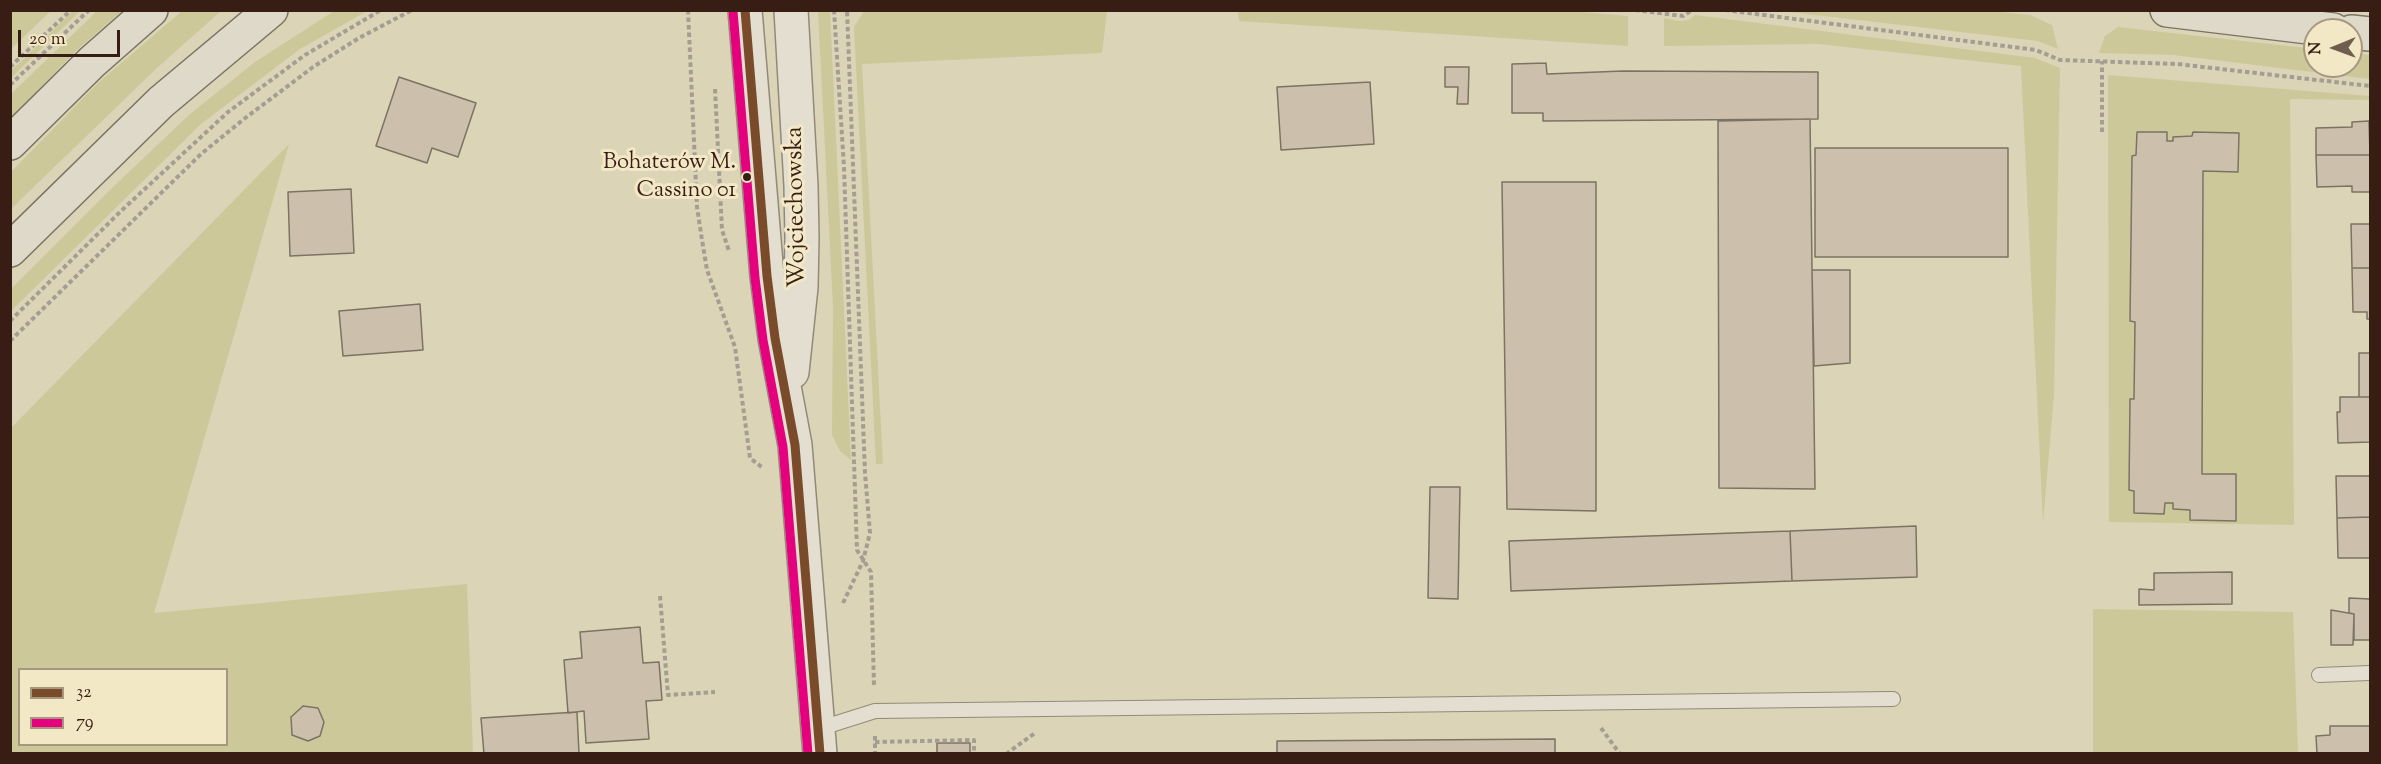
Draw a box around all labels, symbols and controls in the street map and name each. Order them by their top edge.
scale bar [21,18,123,56]
north arrow [2303,18,2363,78]
text: 20 m [29,27,66,53]
text: N [2305,42,2328,55]
street label: Wojciechowska [782,126,814,288]
place label: Bohaterów M. Cassino 01 [603,151,736,202]
marker: Bohaterów M. Cassino 01 [741,171,753,183]
legend [18,668,228,746]
text: 32 [76,680,92,706]
text: 79 [76,710,93,736]

